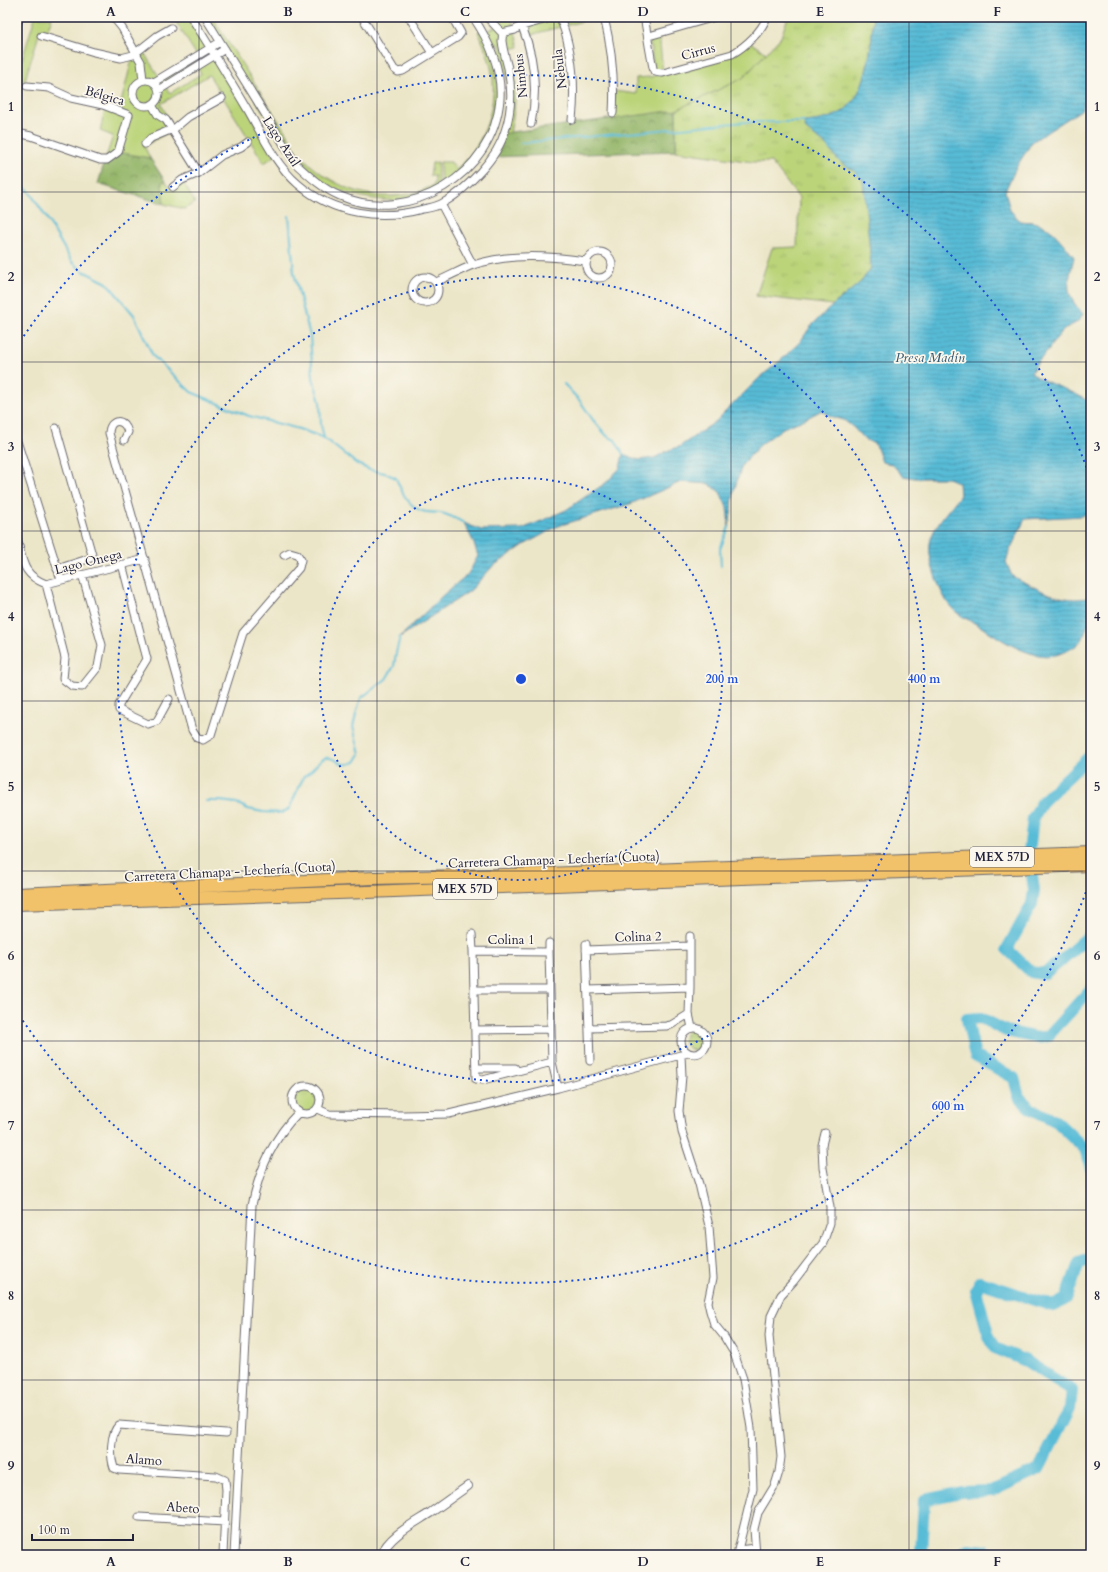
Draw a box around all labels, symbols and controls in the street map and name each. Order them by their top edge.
text: A [106,3,116,21]
text: B [283,3,293,21]
text: C [460,3,470,21]
text: D [637,3,649,21]
text: E [816,3,824,21]
text: F [993,3,1001,21]
street label: Cirrus [679,39,717,65]
street label: Nebula [549,48,571,90]
street label: Nimbus [510,53,532,99]
street label: Bélgica [83,82,127,110]
text: 1 [8,98,14,116]
text: 1 [1094,98,1100,116]
street label: Lago Azúl [258,113,305,171]
text: 2 [8,268,15,286]
text: 2 [1094,268,1101,286]
water label: Presa Madín [895,348,965,367]
text: 3 [8,438,15,456]
text: 3 [1094,438,1101,456]
street label: Lago Onega [53,545,124,579]
text: 4 [8,608,15,626]
text: 4 [1094,608,1101,626]
text: 200 m [706,671,739,687]
text: 400 m [908,671,941,687]
centre of rings [514,672,528,686]
text: 5 [8,778,14,796]
text: 5 [1094,778,1100,796]
street label: Carretera Chamapa - Lechería (Cuota) [448,847,660,873]
road number: MEX 57D [970,847,1034,867]
street label: Carretera Chamapa - Lechería (Cuota) [124,857,336,887]
road number: MEX 57D [433,879,497,899]
street label: Colina 2 [614,927,662,947]
street label: Colina 1 [487,931,535,949]
text: 6 [8,947,15,965]
text: 6 [1094,947,1101,965]
text: 600 m [932,1098,965,1114]
text: 7 [8,1117,15,1135]
text: 7 [1094,1117,1101,1135]
text: 8 [8,1287,14,1305]
text: 8 [1094,1287,1100,1305]
street label: Alamo [125,1450,163,1470]
text: 9 [8,1457,15,1475]
text: 9 [1094,1457,1101,1475]
street label: Abeto [166,1498,200,1518]
scale bar [32,1516,133,1542]
text: 100 m [38,1522,71,1538]
text: A [106,1553,116,1571]
text: B [283,1553,293,1571]
text: C [460,1553,470,1571]
text: D [637,1553,649,1571]
text: E [816,1553,824,1571]
text: F [993,1553,1001,1571]

